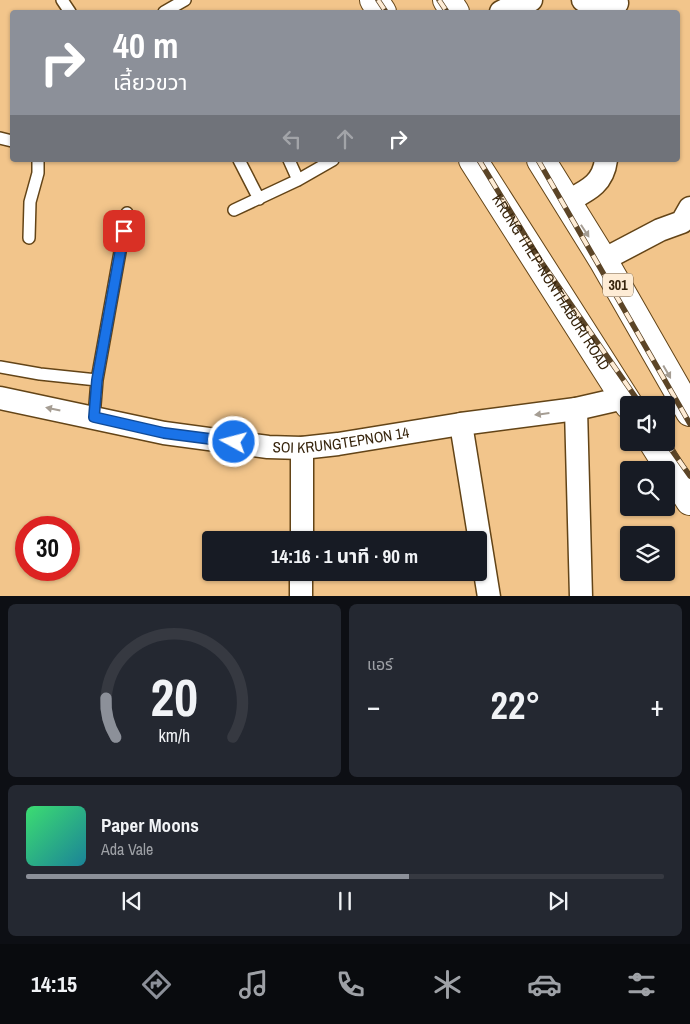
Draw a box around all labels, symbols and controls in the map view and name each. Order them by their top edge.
text: 40 m [113,22,178,69]
icon: right [30,30,95,95]
text: เลี้ยวขวา [113,67,188,97]
icon: left [278,125,306,153]
icon: ahead [331,125,359,153]
icon: right [384,125,412,153]
street label: KRUNG THEP-NONTHABURI ROAD [487,190,615,374]
pin [103,210,145,252]
icon: arrive [110,217,138,245]
one-way arrow [580,225,590,238]
road number: 301 [603,274,633,296]
one-way arrow [663,364,671,379]
map controls [620,396,675,581]
button: sound [620,396,675,451]
one-way arrow [46,405,61,413]
one-way arrow [534,410,550,418]
position arrow [207,415,259,467]
street label: SOI KRUNGTEPNON 14 [272,422,411,458]
button: search [620,461,675,516]
speed limit sign: 30 [15,516,80,581]
button: layers [620,526,675,581]
text: 14:16 · 1 นาที · 90 m [271,543,418,569]
text: แอร์ [367,653,393,675]
text: 20 [151,662,198,732]
text: 22° [491,680,540,731]
text: − [367,687,380,725]
text: + [651,687,664,725]
text: km/h [159,724,190,748]
text: Paper Moons [101,812,199,838]
text: Ada Vale [101,838,153,860]
icon: previous [118,887,146,915]
icon: pause [331,887,359,915]
icon: next [544,887,572,915]
icon: directions [139,967,174,1002]
icon: music [236,967,271,1002]
icon: phone [333,967,368,1002]
icon: climate [430,967,465,1002]
icon: car [527,967,562,1002]
icon: filters [624,967,659,1002]
text: 14:15 [31,969,77,999]

